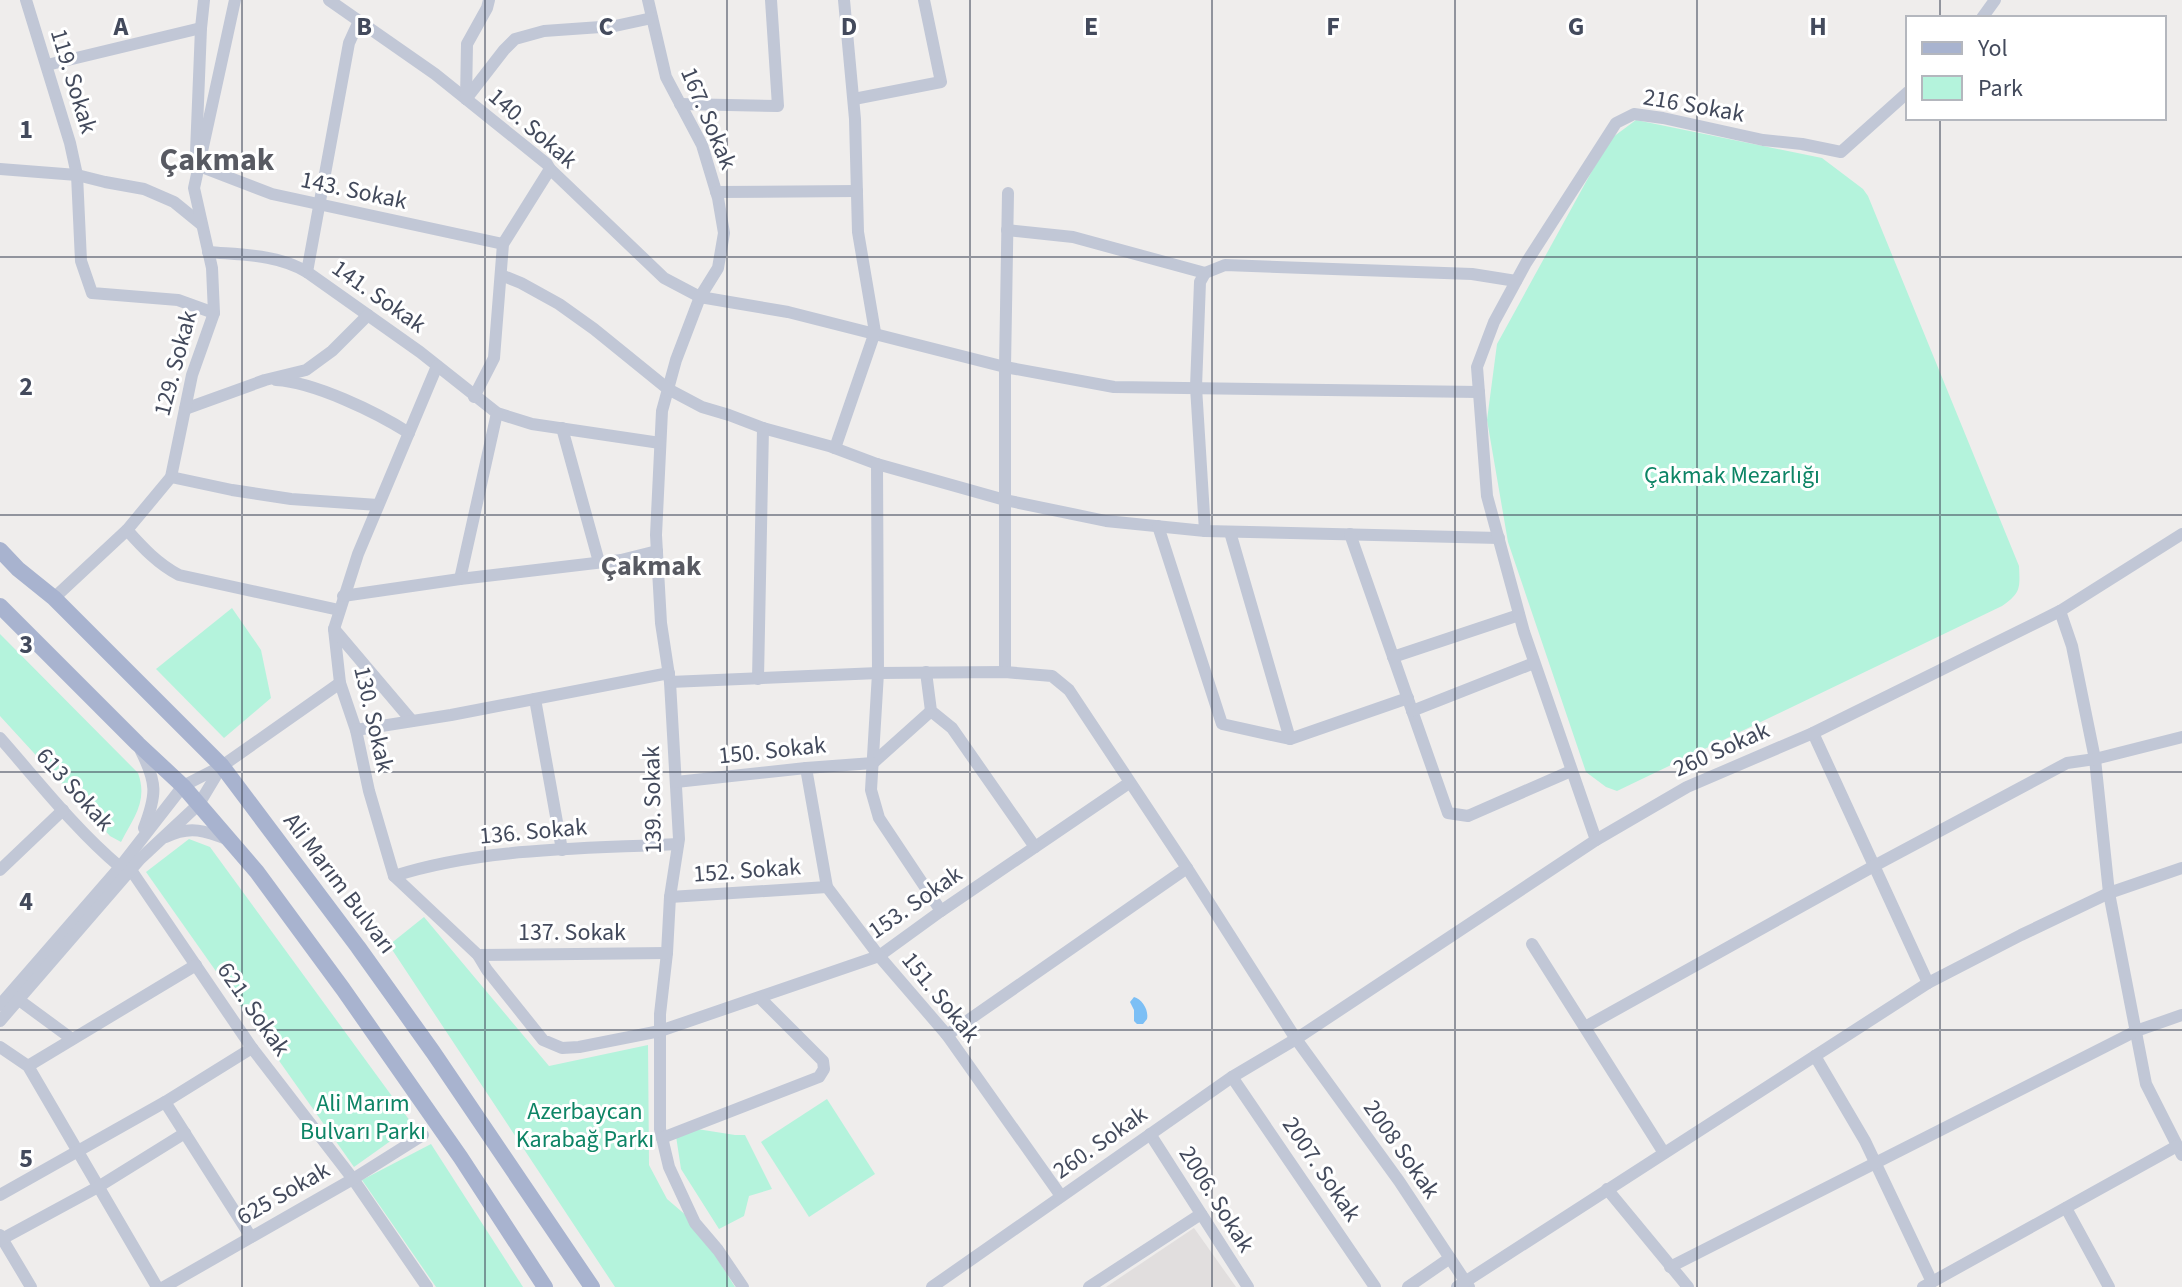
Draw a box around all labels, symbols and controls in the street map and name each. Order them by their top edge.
text: A [113,8,130,45]
text: B [356,8,372,45]
text: C [598,8,614,45]
text: D [841,8,857,45]
text: E [1084,8,1098,45]
text: F [1326,8,1340,45]
text: G [1568,8,1584,45]
text: H [1809,8,1827,45]
legend [1906,16,2166,120]
street label: 119. Sokak [41,24,106,138]
text: Yol [1977,31,2008,66]
street label: 167. Sokak [671,62,746,175]
text: Park [1978,71,2023,106]
street label: 216 Sokak [1641,79,1747,132]
street label: 140. Sokak [480,80,585,177]
text: 1 [19,111,33,148]
district label: Çakmak [160,137,275,183]
street label: 143. Sokak [297,162,410,219]
street label: 141. Sokak [324,251,433,342]
street label: 129. Sokak [145,306,206,420]
text: 2 [19,368,33,405]
park label: Çakmak Mezarlığı [1644,458,1820,493]
district label: Çakmak [601,546,702,586]
text: 3 [19,626,33,663]
street label: 130. Sokak [344,663,403,776]
street label: 260 Sokak [1667,713,1775,786]
street label: 150. Sokak [717,727,828,774]
street label: 613 Sokak [27,740,122,839]
street label: 139. Sokak [634,746,671,854]
street label: Ali Marım Bulvarı [275,805,404,961]
street label: 136. Sokak [478,809,588,854]
street label: 152. Sokak [692,849,802,892]
street label: 153. Sokak [861,857,970,948]
text: 4 [19,883,33,920]
street label: 137. Sokak [518,915,626,950]
street label: 151. Sokak [893,944,988,1050]
street label: 621. Sokak [208,955,299,1064]
park label: Ali Marım Bulvarı Parkı [300,1086,426,1149]
street label: 2008 Sokak [1355,1093,1449,1206]
park label: Azerbaycan Karabağ Parkı [516,1094,654,1157]
street label: 260. Sokak [1046,1097,1155,1188]
street label: 2007. Sokak [1274,1110,1370,1229]
street label: 2006. Sokak [1170,1139,1263,1259]
text: 5 [19,1140,33,1177]
street label: 625 Sokak [230,1153,336,1234]

